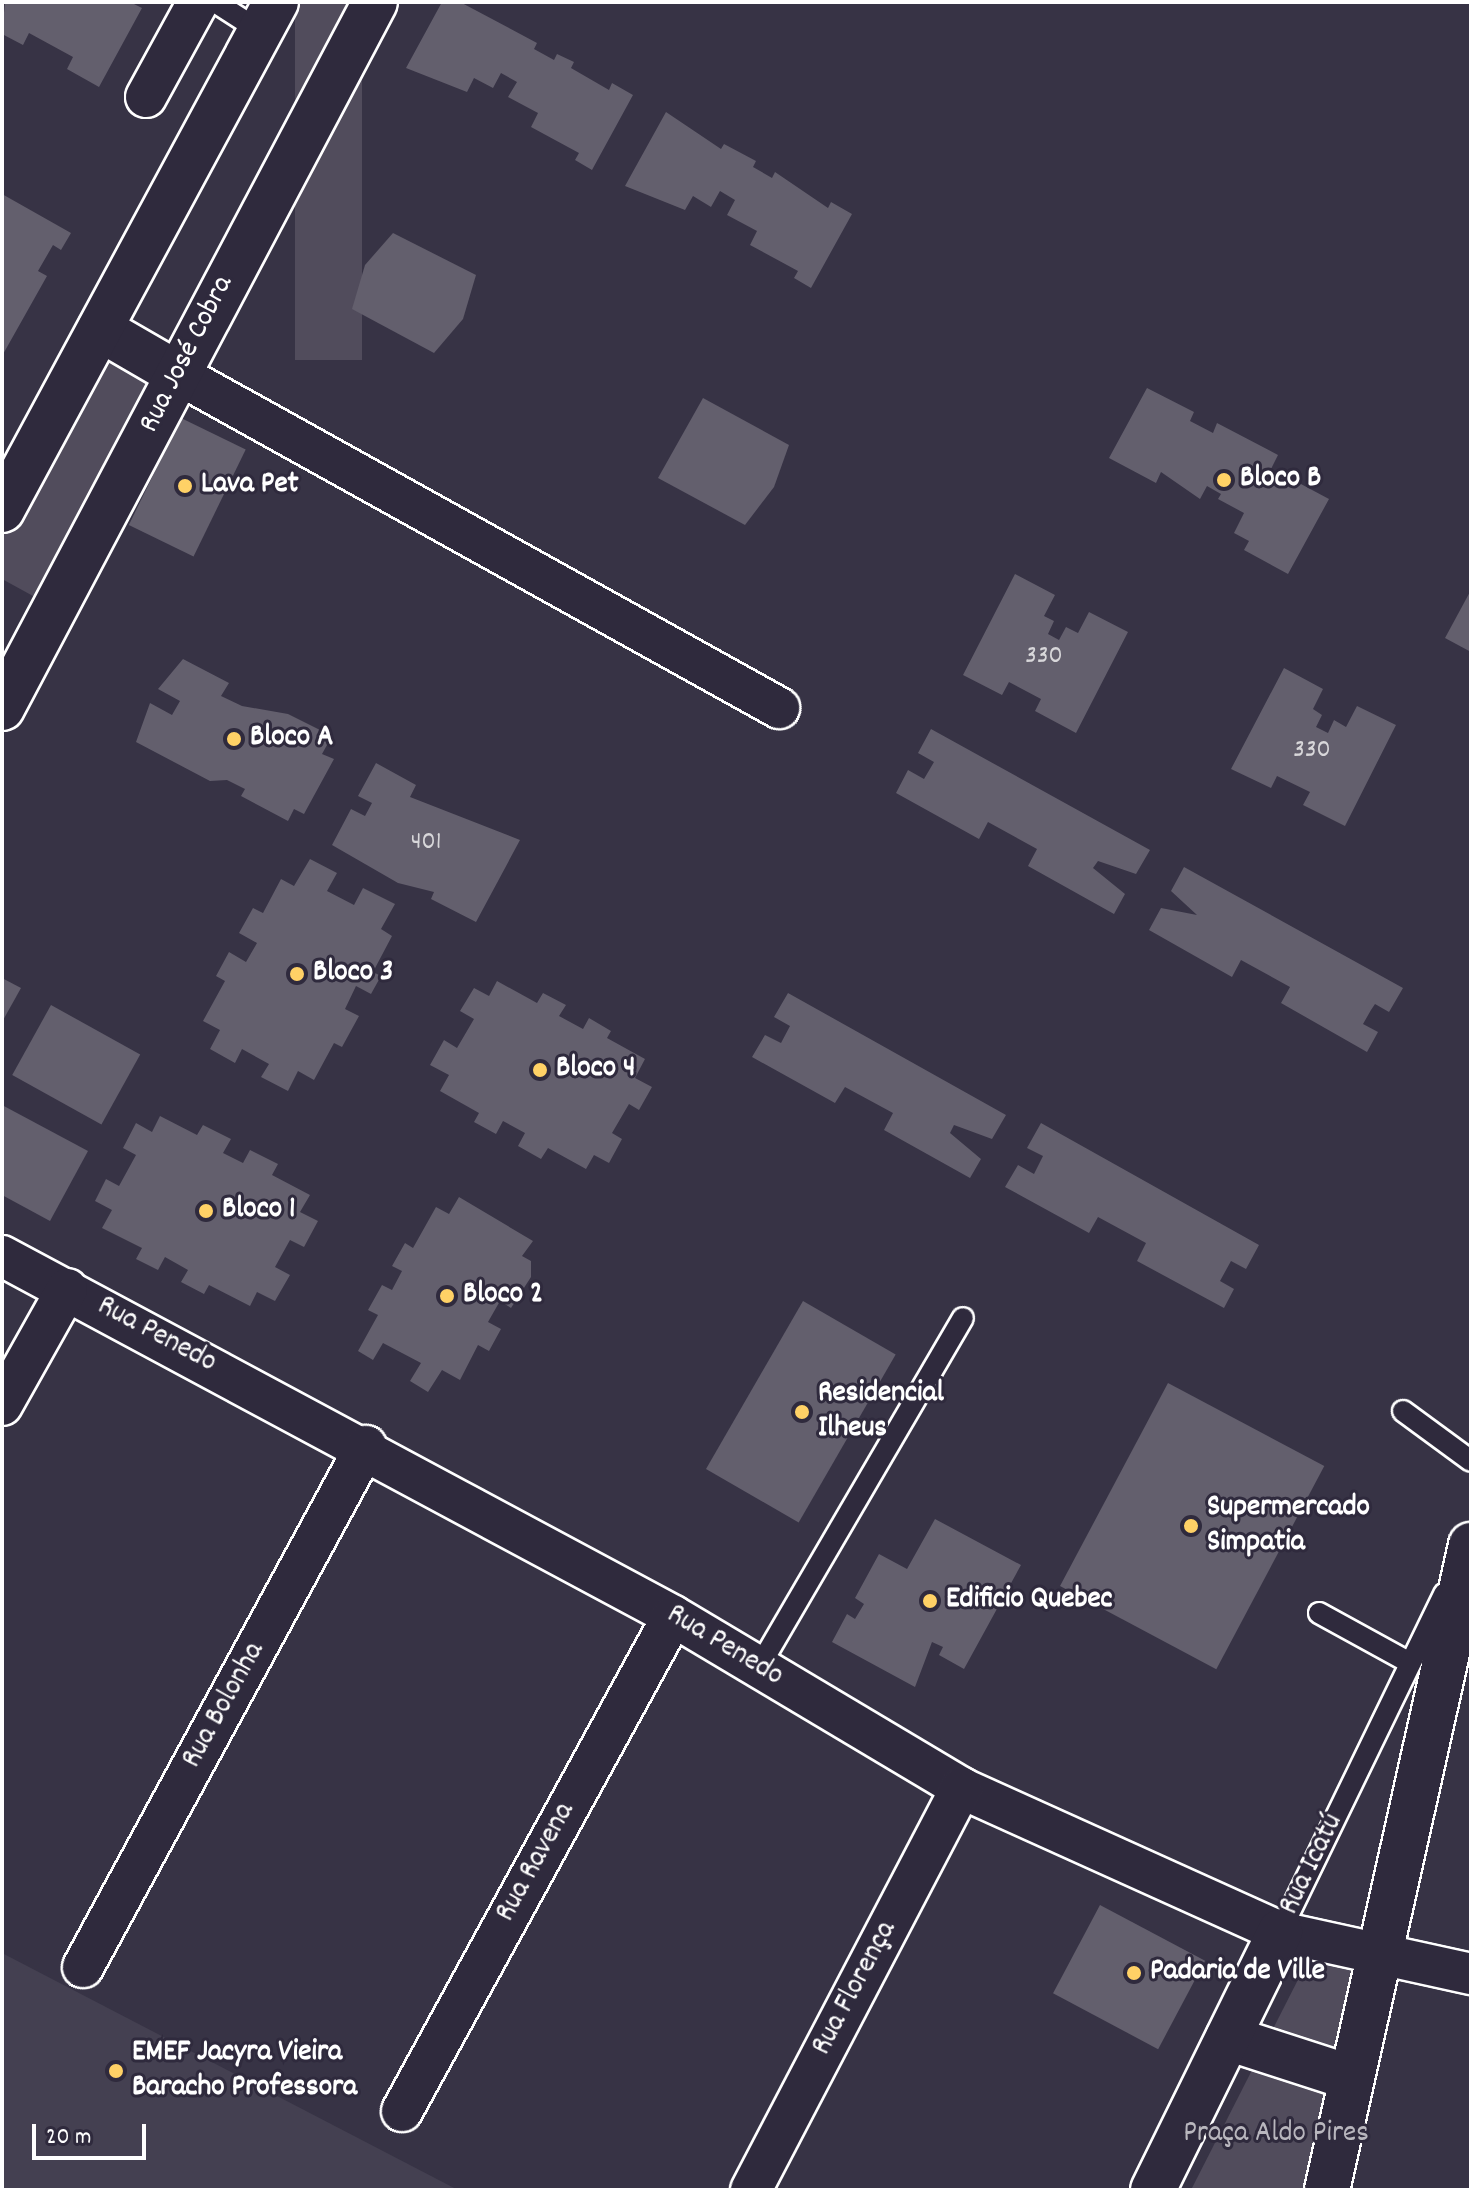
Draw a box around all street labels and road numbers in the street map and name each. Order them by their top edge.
street label: Rua José Cobra [133,270,243,440]
street label: Rua Penedo [90,1290,222,1382]
street label: Rua Penedo [659,1598,789,1696]
street label: Rua Bolonha [176,1637,274,1775]
street label: Rua Ravena [490,1797,584,1929]
street label: Rua Icatú [1273,1809,1353,1921]
street label: Rua Florença [806,1916,906,2062]

